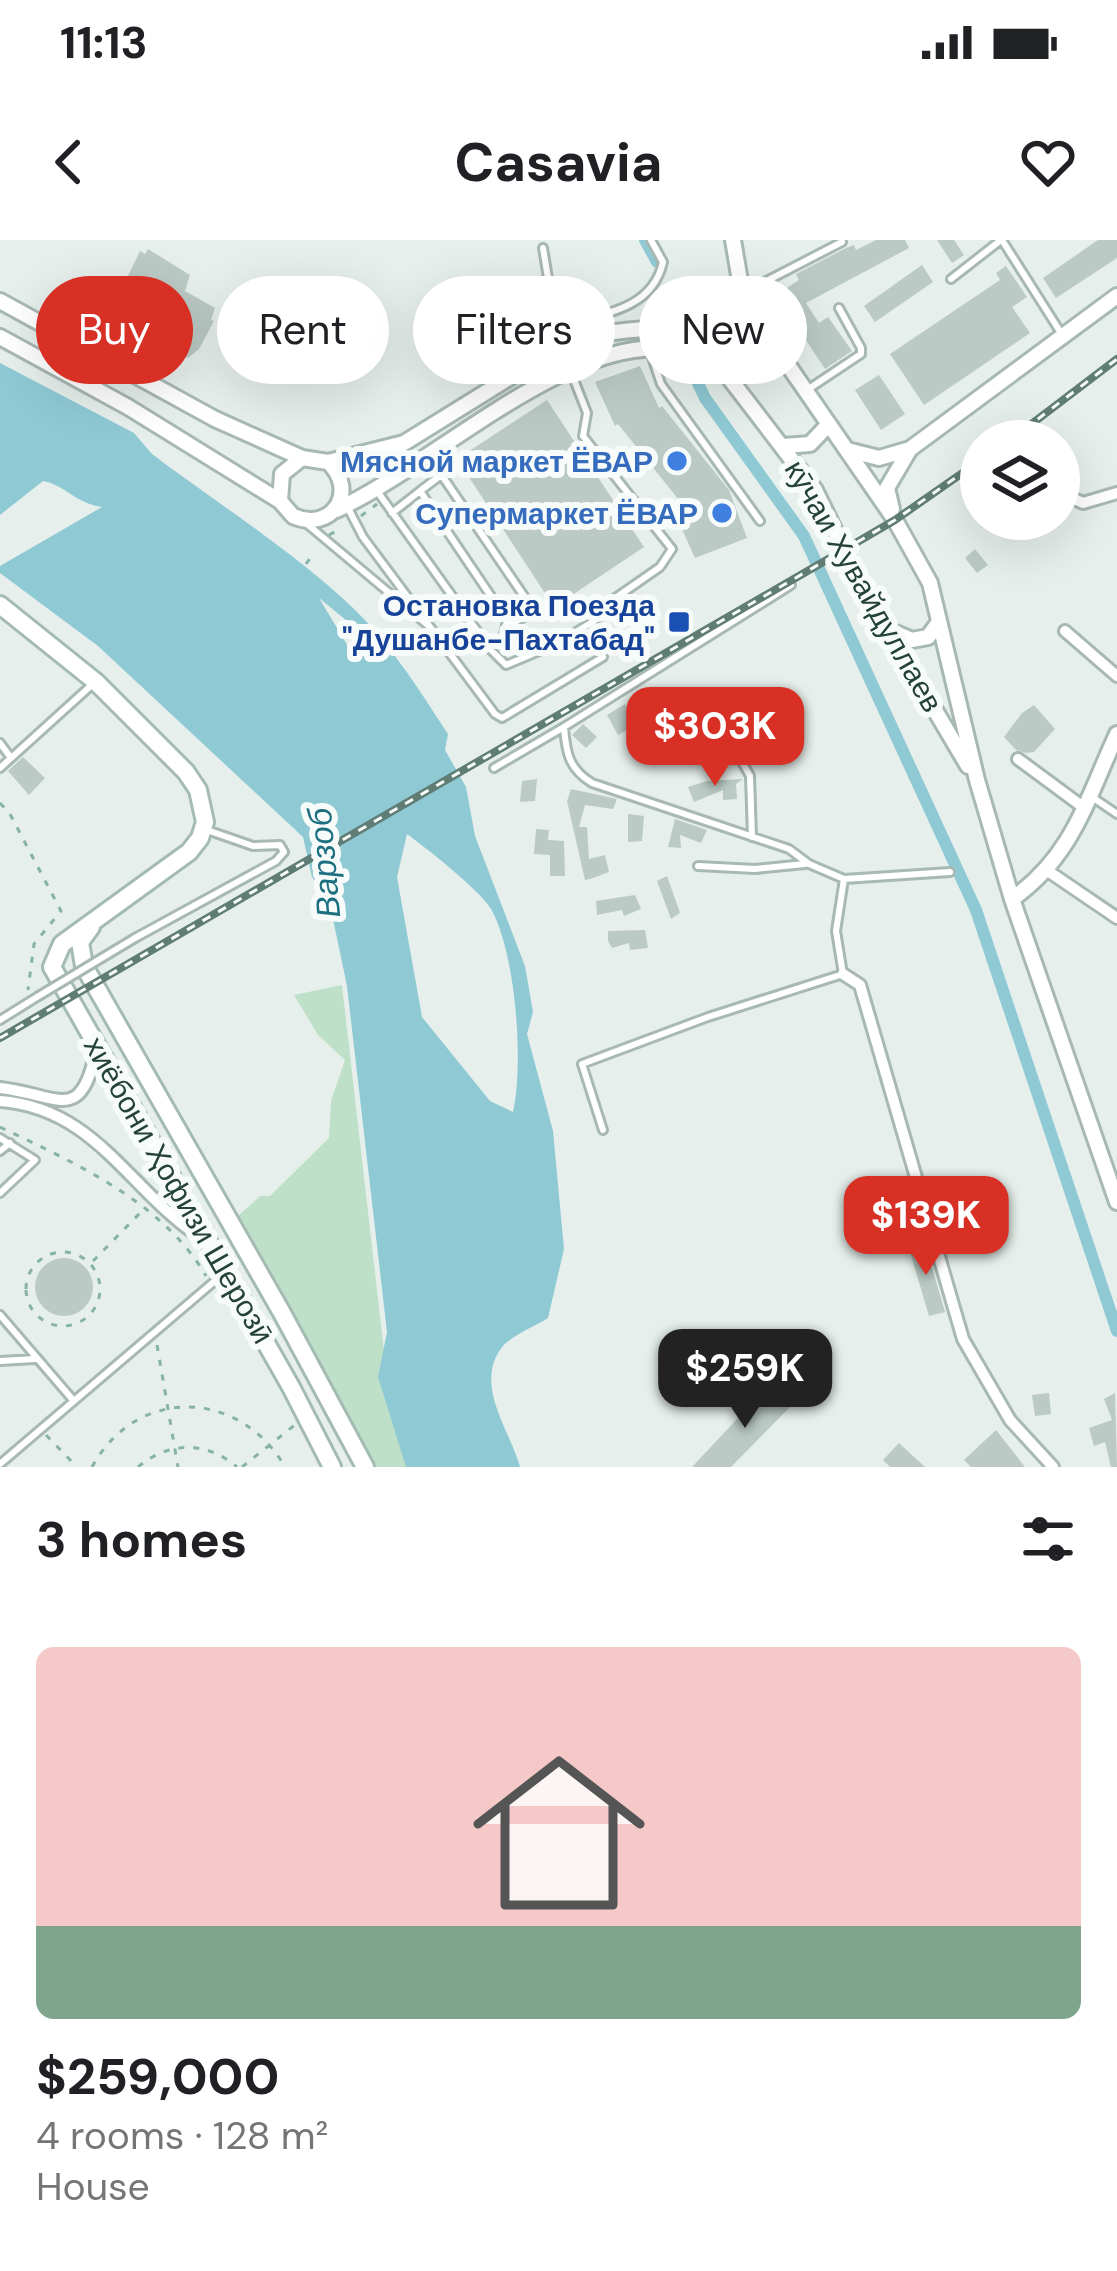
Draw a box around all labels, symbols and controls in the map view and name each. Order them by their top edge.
text: 11:13 [60,13,148,72]
text: Casavia [454,127,663,198]
icon: back [36,129,102,195]
icon: heart [1015,129,1081,195]
chip: Buy [36,276,193,384]
chip: Rent [217,276,389,384]
chip: Filters [413,276,615,384]
chip: New [639,276,807,384]
map controls [960,420,1080,540]
button: layers [960,420,1080,540]
place label: Мясной маркет ЁВАР [340,442,653,481]
marker: Мясной маркет ЁВАР [664,448,690,474]
street label: кӯчаи Хувайдуллаев [776,453,952,719]
place label: Супермаркет ЁВАР [415,494,698,533]
marker: Супермаркет ЁВАР [709,500,735,526]
place label: Остановка Поезда "Душанбе-Пахтабад" [342,586,655,659]
marker: Остановка Поезда "Душанбе-Пахтабад" [666,609,692,635]
pin: $303K [631,687,799,789]
text: $303K [653,700,777,751]
water label: Варзоб [298,805,350,920]
street label: хиёбони Ҳофизи Шерозӣ [75,1030,283,1350]
pin: $139K [842,1176,1010,1278]
text: $139K [871,1189,981,1240]
pin: $259K [661,1329,829,1431]
text: $259K [685,1342,805,1393]
text: 3 homes [36,1506,247,1573]
icon: filters [1015,1506,1081,1572]
icon: home [451,1725,667,1941]
text: $259,000 [36,2043,279,2110]
text: 4 rooms · 128 m² [36,2110,328,2161]
text: House [36,2161,150,2212]

